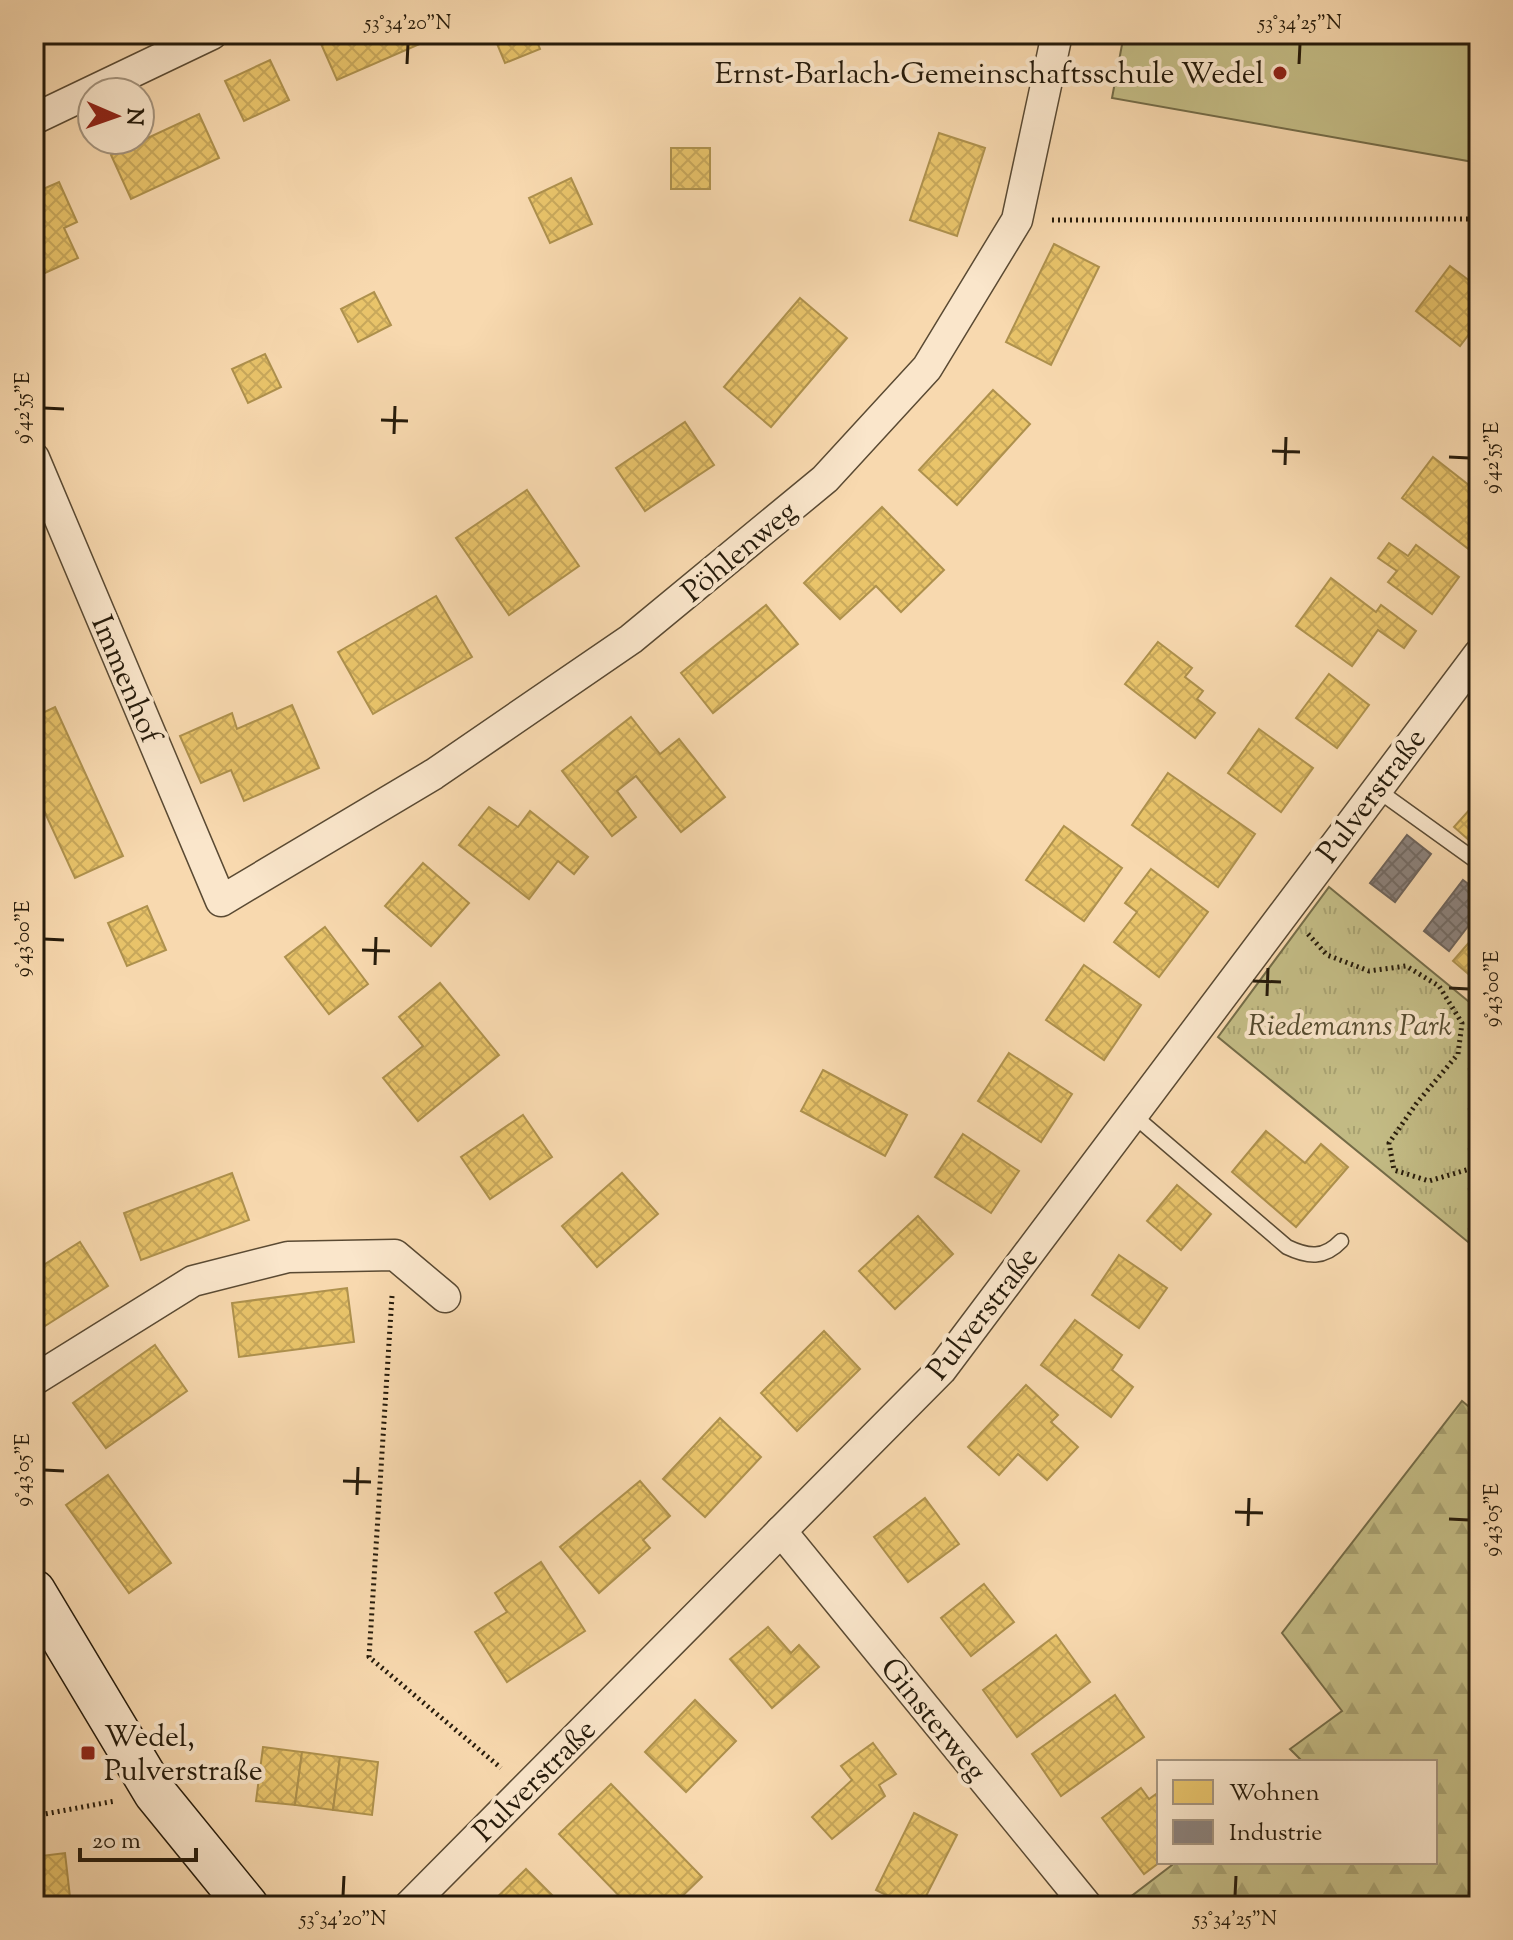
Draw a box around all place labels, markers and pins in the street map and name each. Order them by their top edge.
place label: Ernst-Barlach-Gemeinschaftsschule Wedel [715,54,1264,97]
marker: Ernst-Barlach-Gemeinschaftsschule Wedel [1271,64,1289,82]
place label: Wedel, Pulverstraße [104,1717,263,1794]
marker: Wedel, Pulverstraße [79,1744,97,1762]

